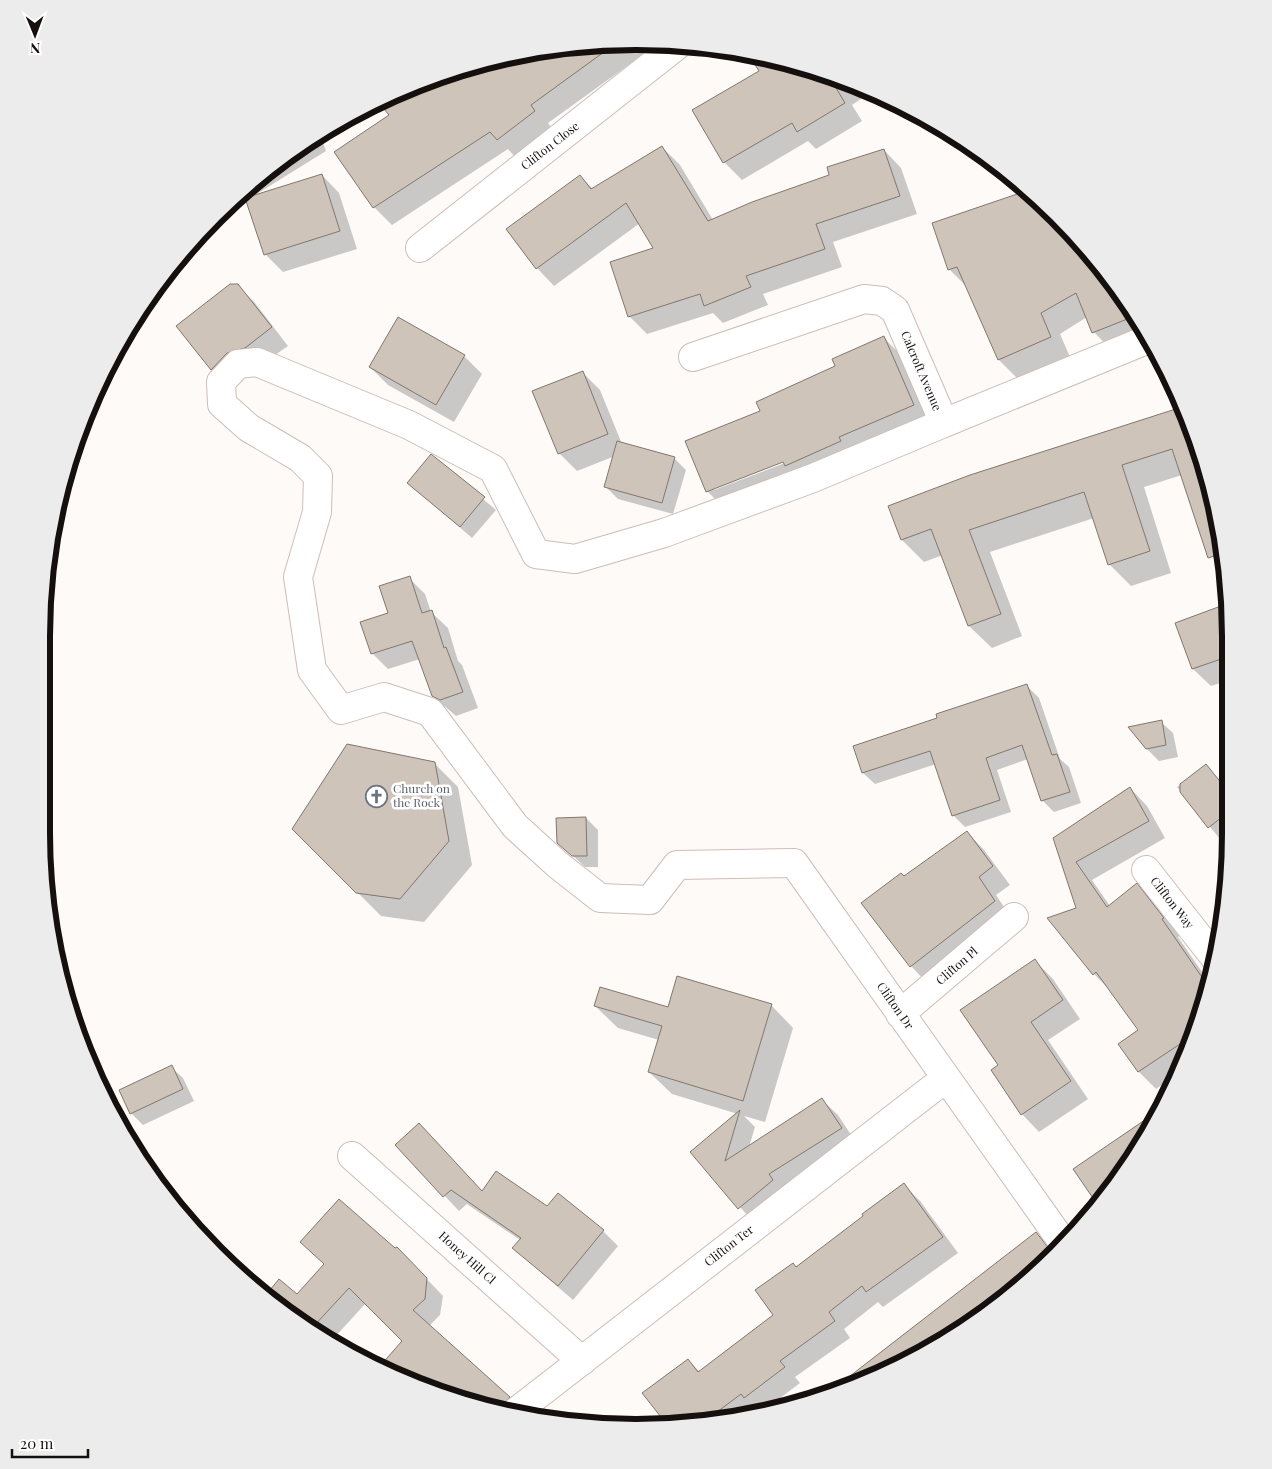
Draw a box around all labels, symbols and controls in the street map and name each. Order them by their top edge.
north arrow [10,10,60,60]
text: N [30,39,40,58]
street label: Clifton Close [517,117,582,173]
street label: Calcroft Avenue [898,328,946,413]
place label: Church on the Rock [393,780,450,810]
church icon: Church on the Rock [365,784,389,808]
street label: Clifton Way [1147,873,1198,932]
street label: Clifton Pl [932,942,981,988]
street label: Clifton Dr [874,979,918,1033]
street label: Clifton Ter [701,1221,757,1269]
street label: Honey Hill Cl [436,1227,500,1287]
scale bar [12,1426,89,1458]
text: 20 m [20,1433,54,1453]

